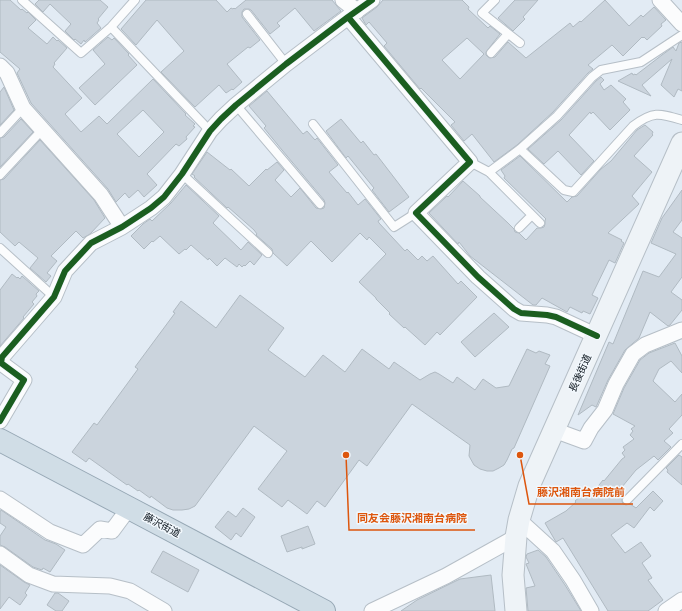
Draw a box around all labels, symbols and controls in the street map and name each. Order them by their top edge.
street label: 長後街道 [566,352,594,394]
callout: 藤沢湘南台病院前 [529,481,633,504]
text: 藤沢湘南台病院前 [537,485,625,500]
callout: 同友会藤沢湘南台病院 [349,507,475,530]
street label: 藤沢街道 [141,510,183,540]
text: 同友会藤沢湘南台病院 [357,511,467,526]

